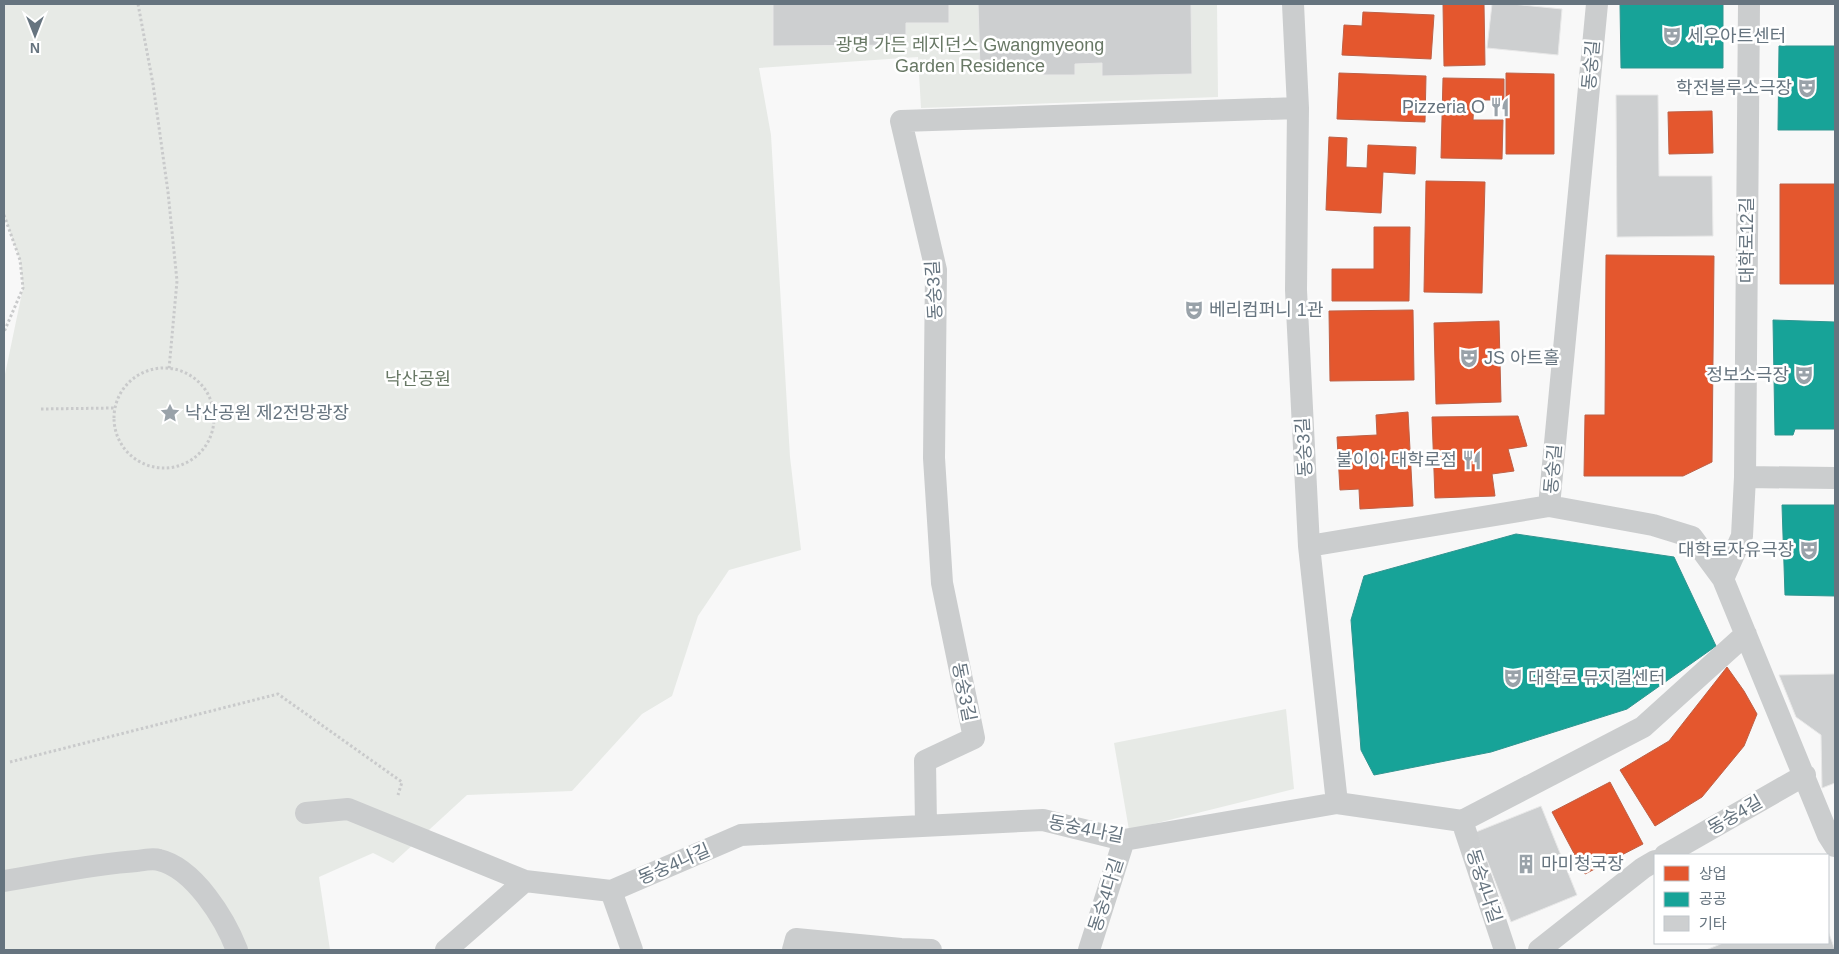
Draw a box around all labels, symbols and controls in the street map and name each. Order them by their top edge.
north arrow [10,10,60,60]
theatre icon: 세우아트센터 [1661,25,1683,47]
place label: 세우아트센터 [1687,26,1786,46]
park label: 광명 가든 레지던스 Gwangmyeong Garden Residence [836,35,1104,76]
street label: 동숭길 [1579,39,1603,91]
text: N [30,40,40,56]
theatre icon: 학전블루소극장 [1796,77,1818,99]
place label: 학전블루소극장 [1676,78,1792,98]
restaurant icon: Pizzeria O [1489,96,1511,118]
place label: Pizzeria O [1402,97,1485,117]
street label: 대학로12길 [1737,197,1757,283]
street label: 동숭3길 [922,260,946,320]
theatre icon: 베리컴퍼니 1관 [1183,299,1205,321]
place label: 베리컴퍼니 1관 [1209,300,1324,320]
theatre icon: JS 아트홀 [1458,347,1480,369]
place label: JS 아트홀 [1484,348,1560,368]
theatre icon: 정보소극장 [1793,364,1815,386]
place label: 정보소극장 [1706,365,1789,385]
park label: 낙산공원 [385,369,451,389]
place icon: 낙산공원 제2전망광장 [159,402,181,424]
place label: 낙산공원 제2전망광장 [185,403,349,423]
street label: 동숭3길 [1292,417,1316,477]
street label: 동숭길 [1541,443,1565,495]
restaurant icon: 불이아 대학로점 [1461,449,1483,471]
place label: 불이아 대학로점 [1336,450,1457,470]
theatre icon: 대학로자유극장 [1798,539,1820,561]
place label: 대학로자유극장 [1678,540,1794,560]
street label: 동숭3길 [948,661,980,723]
theatre icon: 대학로 뮤지컬센터 [1502,667,1524,689]
place label: 대학로 뮤지컬센터 [1528,668,1665,688]
street label: 동숭4길 [1704,791,1766,839]
street label: 동숭4나길 [1047,812,1125,846]
street label: 동숭4나길 [635,840,713,888]
street label: 동숭4나길 [1463,847,1505,925]
building icon: 마미청국장 [1515,853,1537,875]
place label: 마미청국장 [1541,854,1624,874]
legend [1654,854,1829,944]
street label: 동숭4다길 [1085,856,1127,934]
text: 상업 [1699,865,1727,882]
text: 공공 [1699,890,1727,907]
text: 기타 [1699,915,1727,932]

